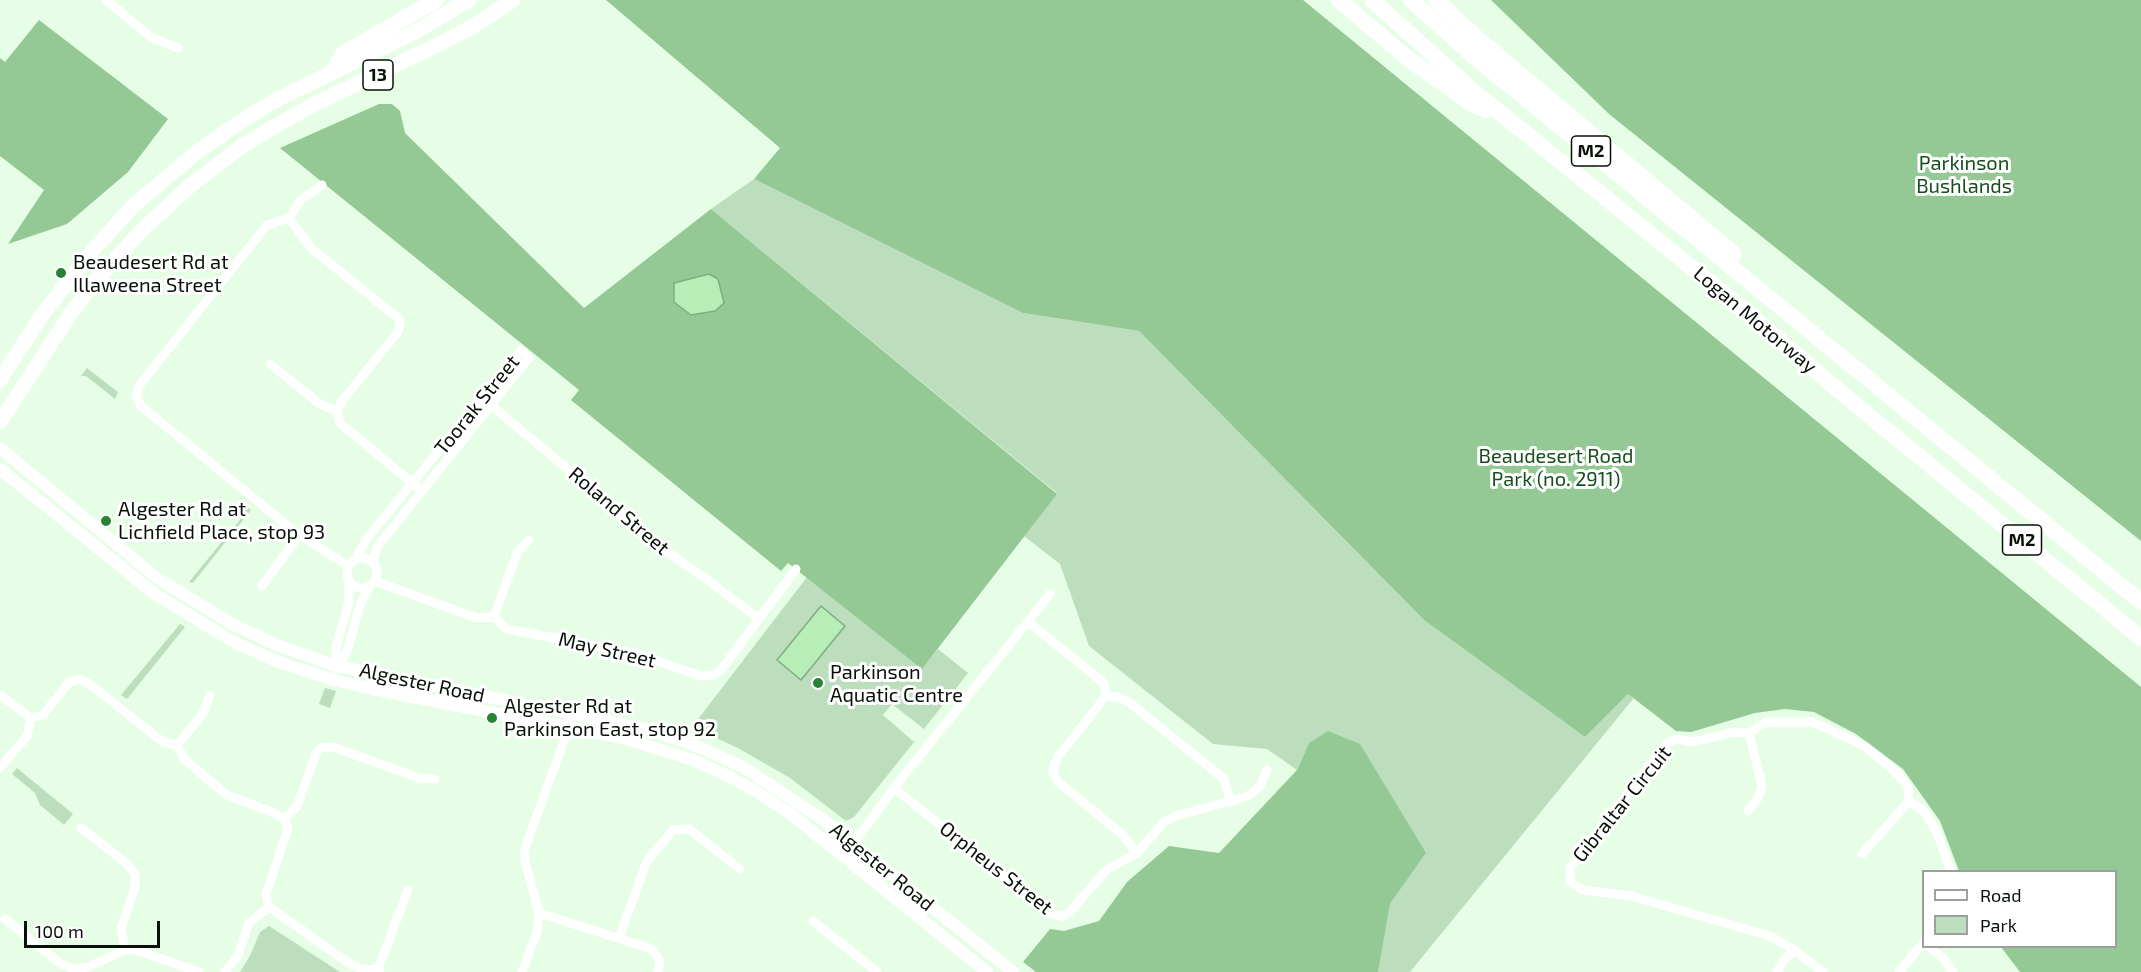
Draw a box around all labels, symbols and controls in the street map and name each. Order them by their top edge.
road number: 13 [363,60,393,90]
road number: M2 [1572,136,1610,166]
park label: Parkinson Bushlands [1916,151,2012,198]
place label: Beaudesert Rd at Illaweena Street [73,250,229,297]
street label: Logan Motorway [1688,261,1822,379]
marker: Beaudesert Rd at Illaweena Street [54,266,68,280]
street label: Toorak Street [429,350,525,460]
park label: Beaudesert Road Park (no. 2911) [1479,444,1633,491]
street label: Roland Street [564,462,674,560]
place label: Algester Rd at Lichfield Place, stop 93 [118,497,325,544]
marker: Algester Rd at Lichfield Place, stop 93 [99,514,113,528]
road number: M2 [2002,525,2042,555]
street label: May Street [556,627,658,673]
street label: Algester Road [357,658,487,708]
place label: Parkinson Aquatic Centre [830,660,963,707]
marker: Parkinson Aquatic Centre [811,676,825,690]
place label: Algester Rd at Parkinson East, stop 92 [504,694,716,741]
marker: Algester Rd at Parkinson East, stop 92 [485,711,499,725]
street label: Gibraltar Circuit [1568,741,1676,867]
street label: Orpheus Street [935,816,1057,920]
street label: Algester Road [825,818,939,916]
legend [1922,870,2117,948]
text: Road [1980,884,2021,906]
scale bar [27,909,164,947]
text: Park [1980,914,2017,936]
text: 100 m [35,920,84,942]

